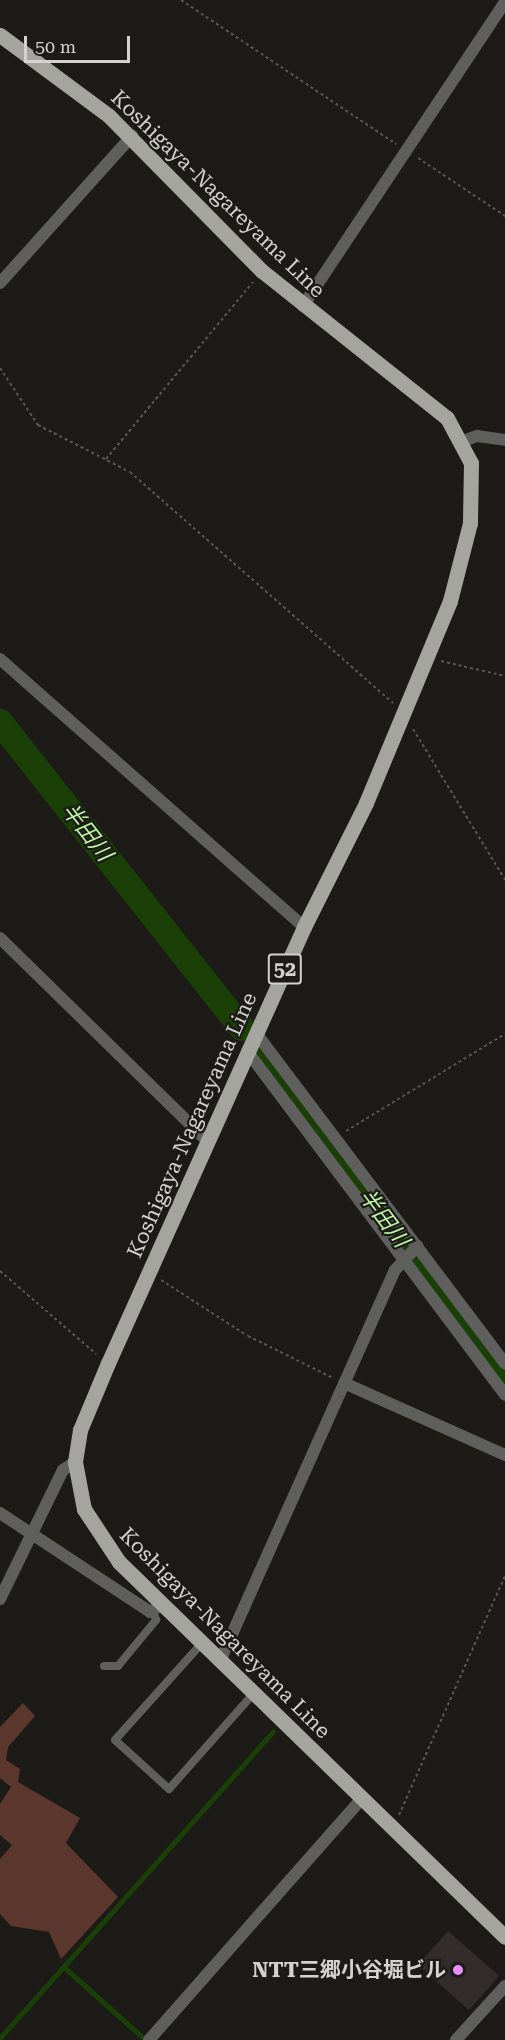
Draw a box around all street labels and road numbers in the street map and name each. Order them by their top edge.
street label: Koshigaya-Nagareyama Line [106,85,330,303]
road number: 52 [267,952,303,986]
street label: Koshigaya-Nagareyama Line [122,988,262,1262]
street label: Koshigaya-Nagareyama Line [114,1522,336,1744]

